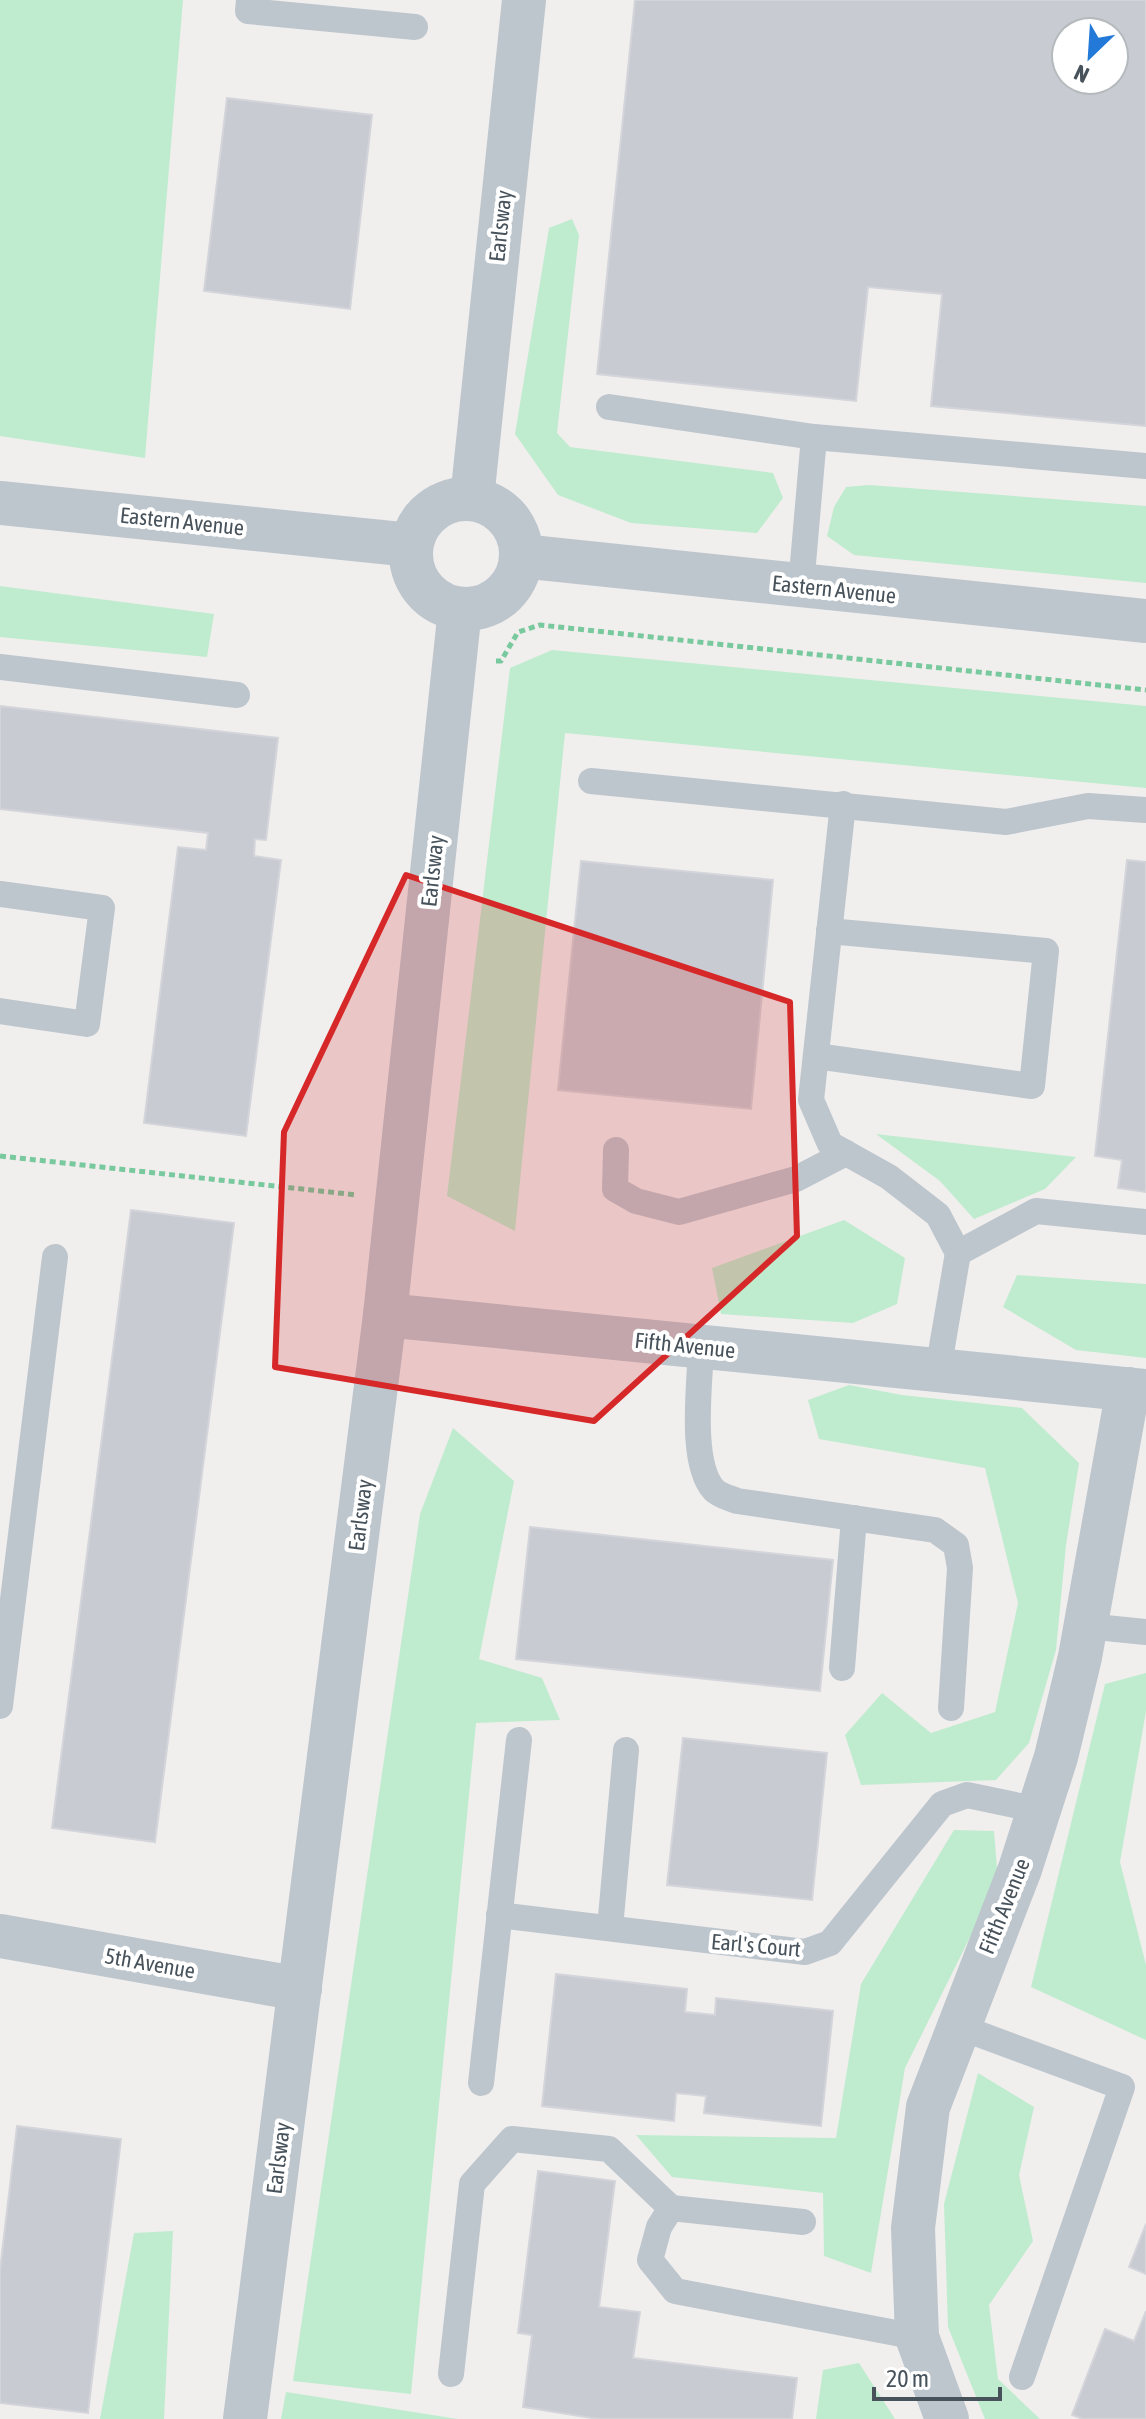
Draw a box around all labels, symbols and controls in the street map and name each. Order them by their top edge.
north arrow [1050,16,1130,96]
text: N [1070,60,1093,89]
street label: Earlsway [483,189,517,263]
street label: Eastern Avenue [119,502,245,540]
street label: Eastern Avenue [771,570,897,608]
street label: Earlsway [415,834,449,908]
street label: Fifth Avenue [633,1327,737,1363]
street label: Earlsway [343,1478,377,1552]
street label: Fifth Avenue [973,1854,1035,1958]
street label: Earl's Court [710,1928,802,1962]
street label: 5th Avenue [103,1942,197,1984]
street label: Earlsway [261,2121,295,2195]
scale bar [874,2351,1000,2401]
text: 20 m [886,2365,929,2392]

